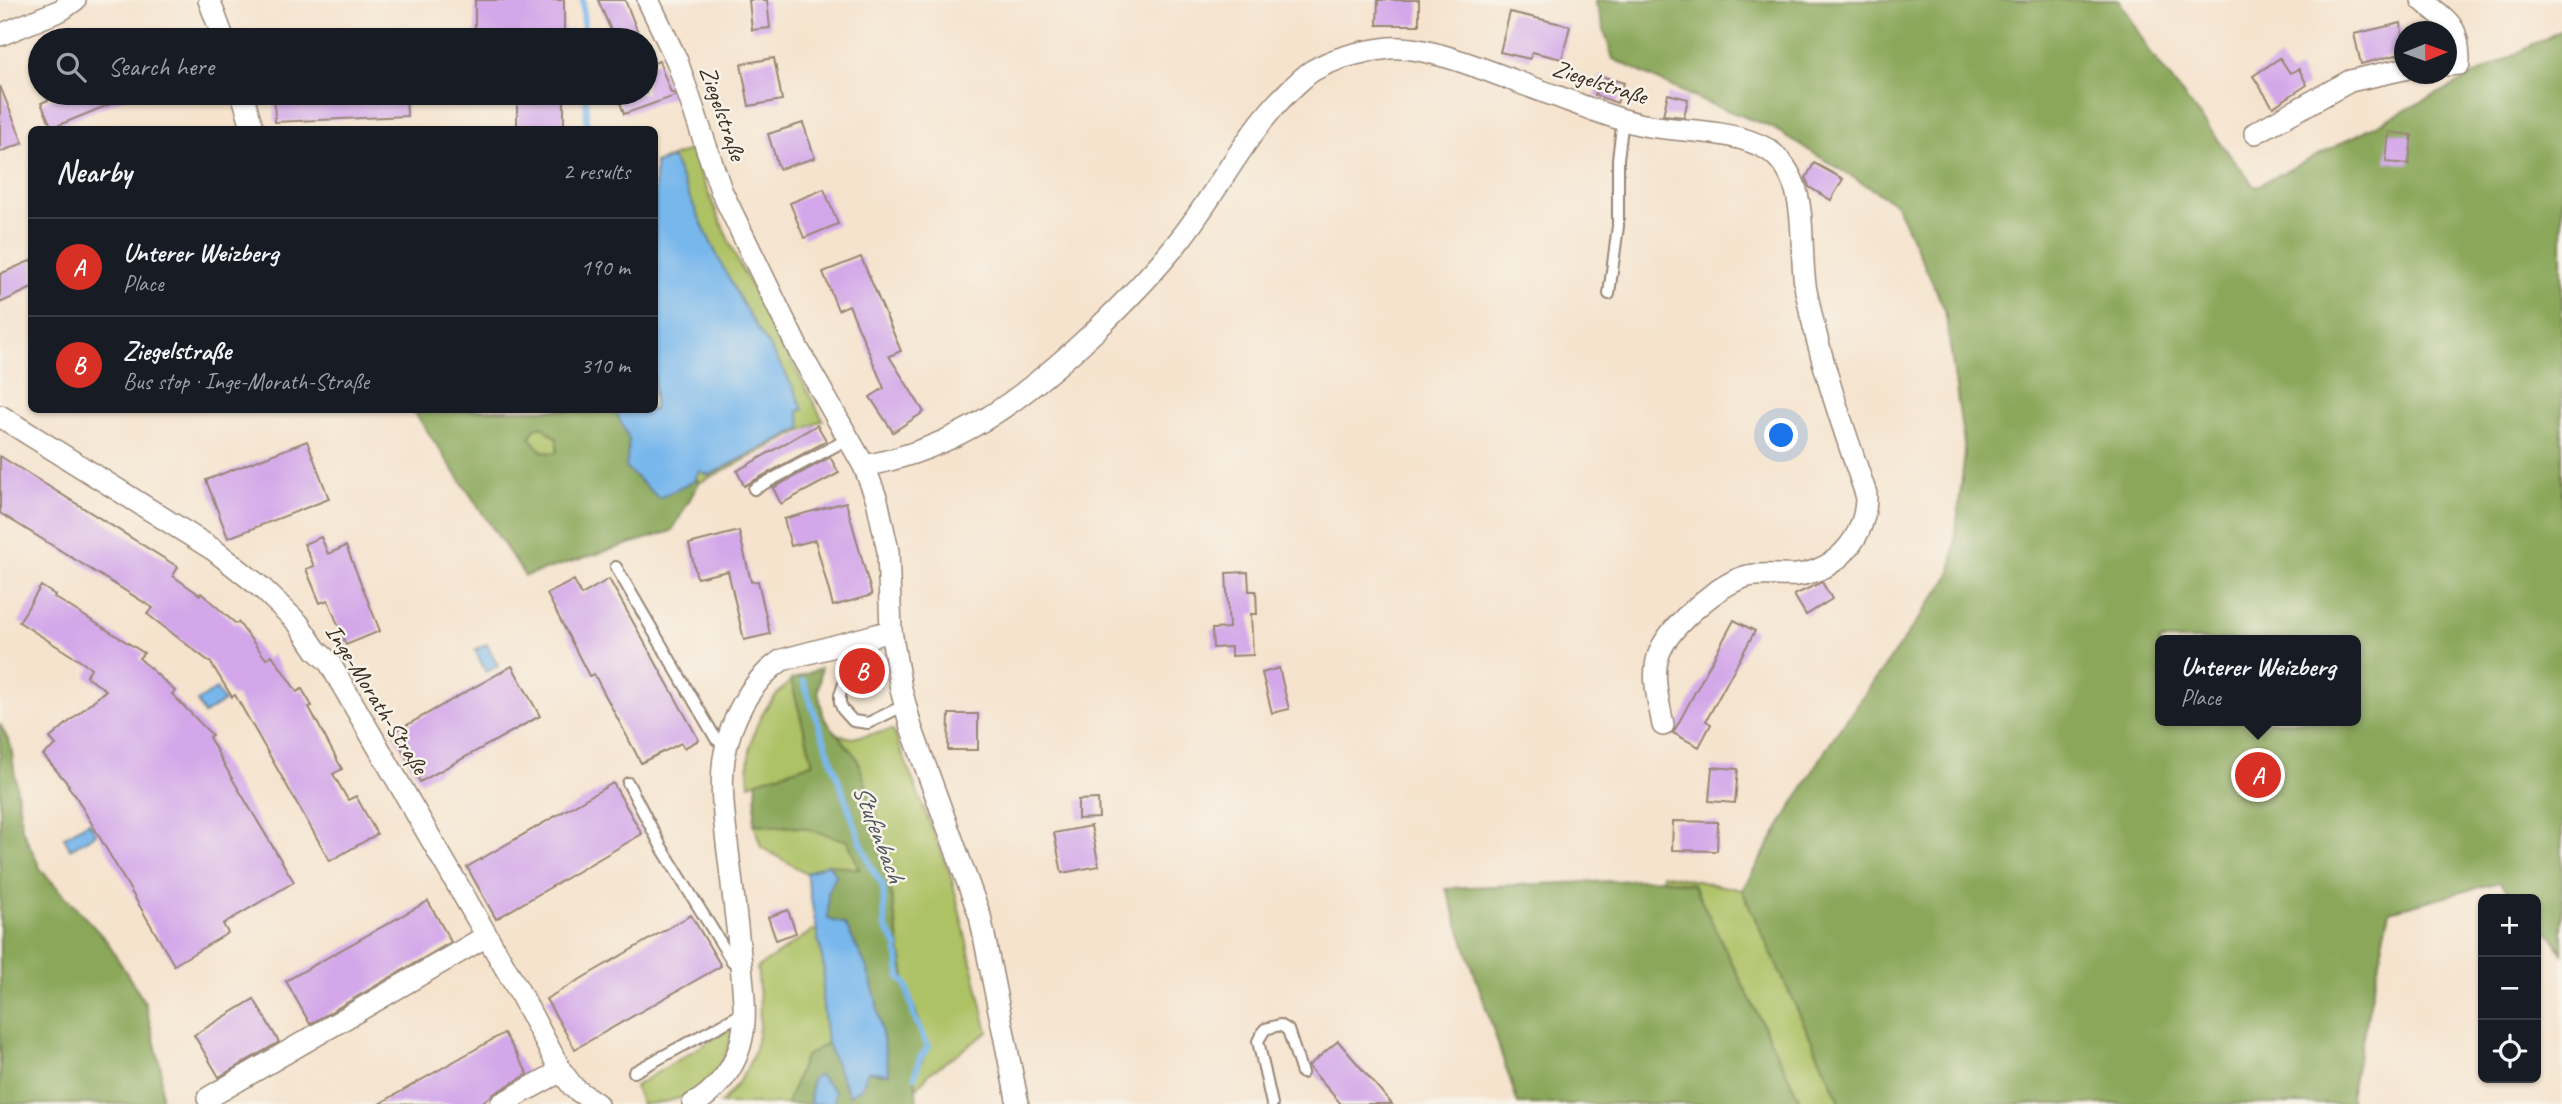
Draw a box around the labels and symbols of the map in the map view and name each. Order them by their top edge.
north arrow [2394,21,2457,84]
street label: Ziegelstraße [1549,53,1653,112]
street label: Ziegelstraße [693,62,754,166]
your location [1764,418,1798,452]
street label: Inge-Morath-Straße [319,618,436,782]
pin: B [839,645,885,697]
pin: A [2235,749,2281,801]
water label: Stufenbach [845,779,913,889]

